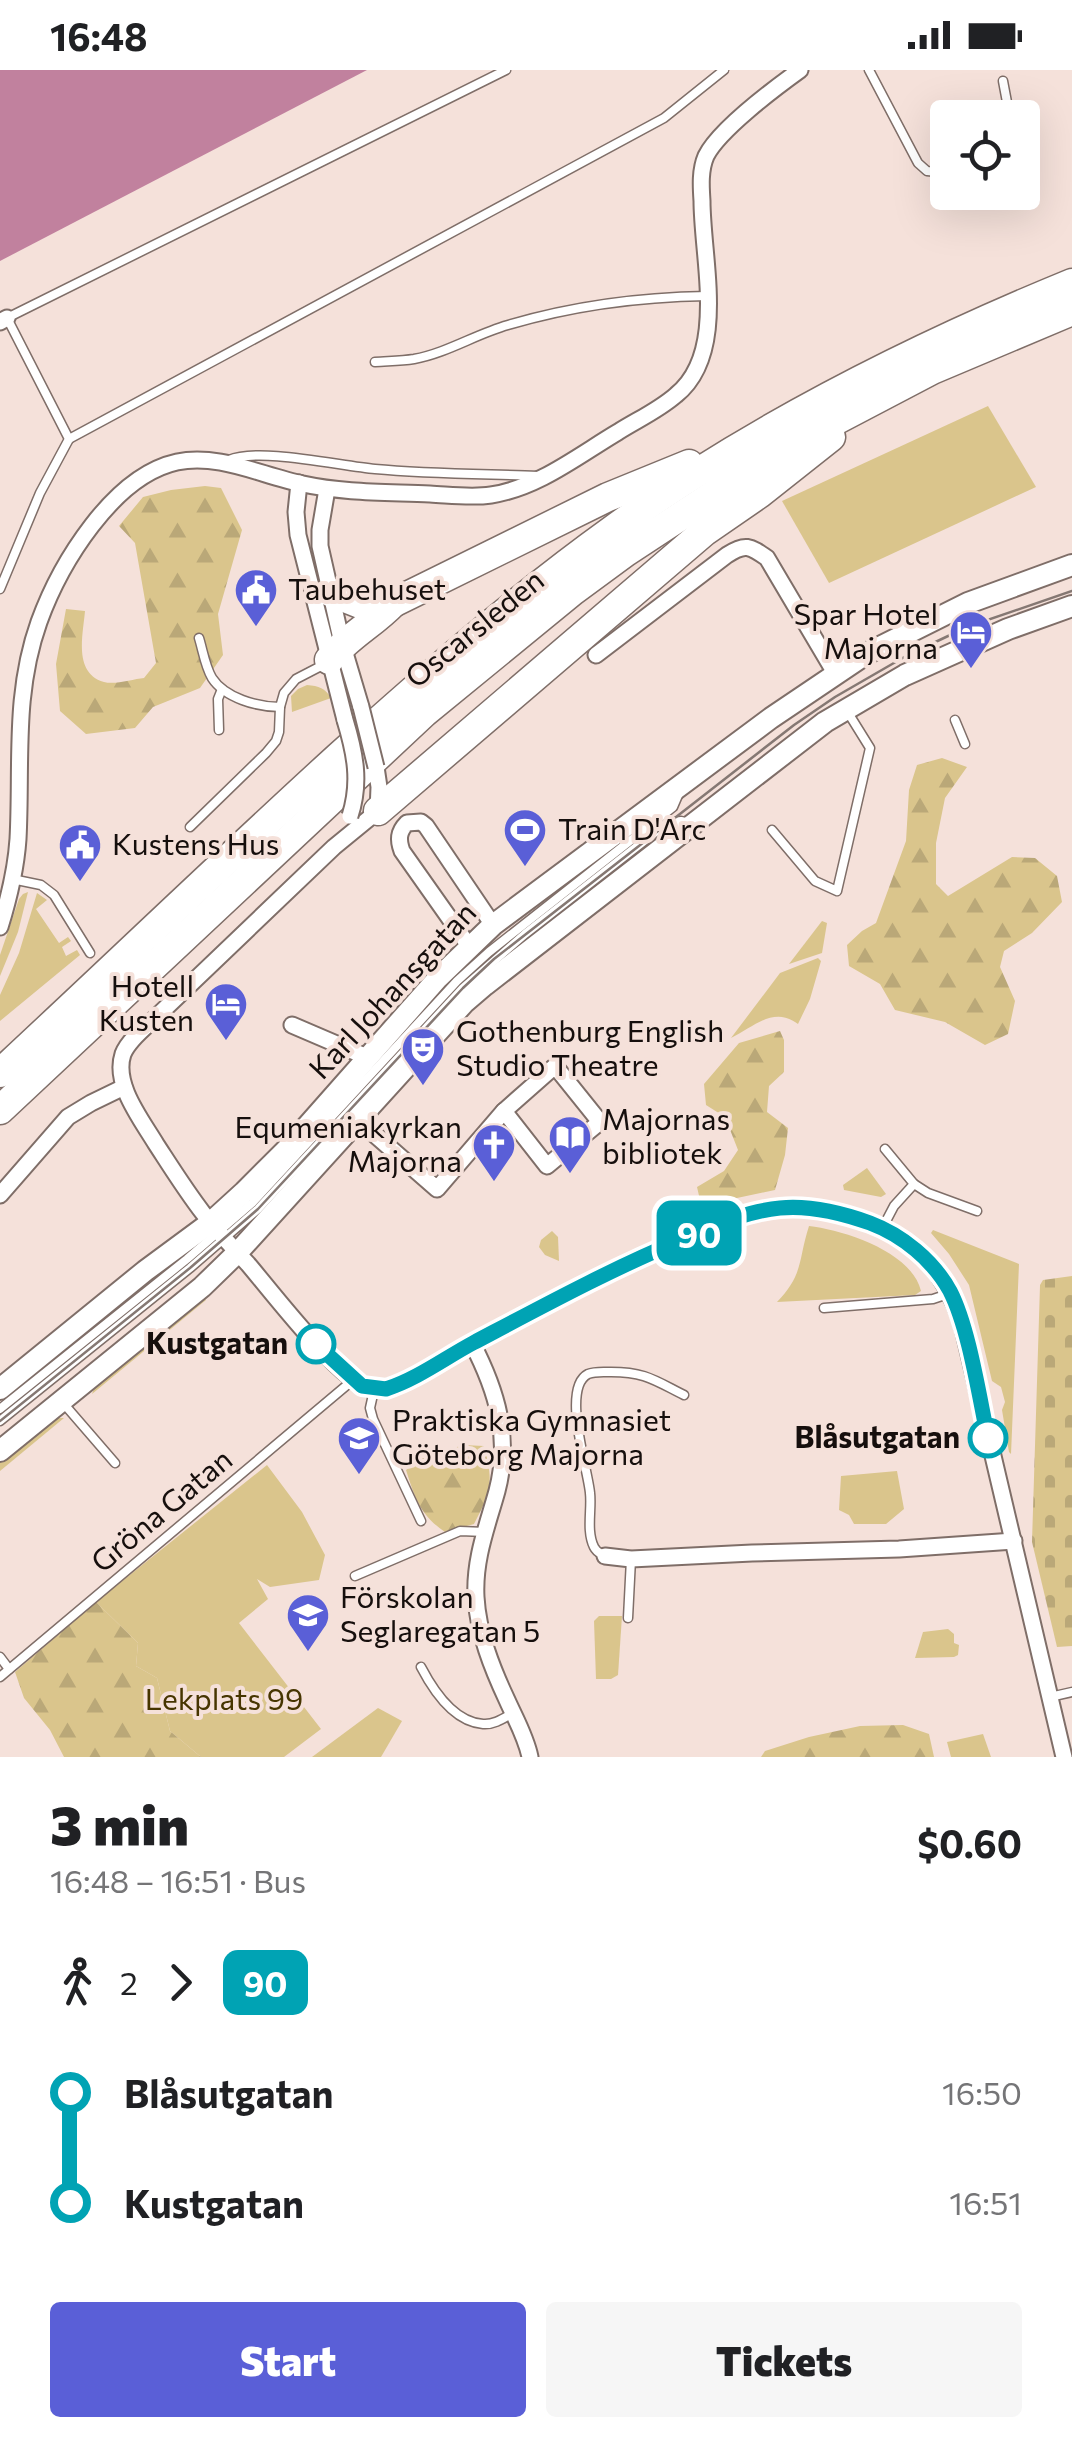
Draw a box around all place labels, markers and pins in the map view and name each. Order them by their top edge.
public building icon: Taubehuset [233,567,279,628]
place label: Taubehuset [288,569,446,606]
place label: Spar Hotel Majorna [794,594,938,665]
hotel icon: Spar Hotel Majorna [948,609,994,670]
sports icon: Train D'Arc [502,807,548,868]
place label: Train D'Arc [558,809,706,846]
public building icon: Kustens Hus [57,822,103,883]
place label: Kustens Hus [112,824,279,861]
place label: Hotell Kusten [99,966,194,1037]
hotel icon: Hotell Kusten [203,981,249,1042]
place label: Gothenburg English Studio Theatre [456,1011,724,1082]
theatre icon: Gothenburg English Studio Theatre [400,1026,446,1087]
place label: Majornas bibliotek [602,1099,730,1170]
place label: Equmeniakyrkan Majorna [234,1107,462,1178]
library icon: Majornas bibliotek [547,1114,593,1175]
church icon: Equmeniakyrkan Majorna [471,1122,517,1183]
place label: Kustgatan [146,1323,288,1360]
marker: Kustgatan [297,1325,335,1363]
place label: Praktiska Gymnasiet Göteborg Majorna [392,1400,671,1471]
school or university icon: Praktiska Gymnasiet Göteborg Majorna [336,1415,382,1476]
place label: Blåsutgatan [795,1417,960,1454]
marker: Blåsutgatan [969,1419,1007,1457]
place label: Förskolan Seglaregatan 5 [340,1577,540,1648]
school or university icon: Förskolan Seglaregatan 5 [285,1592,331,1653]

